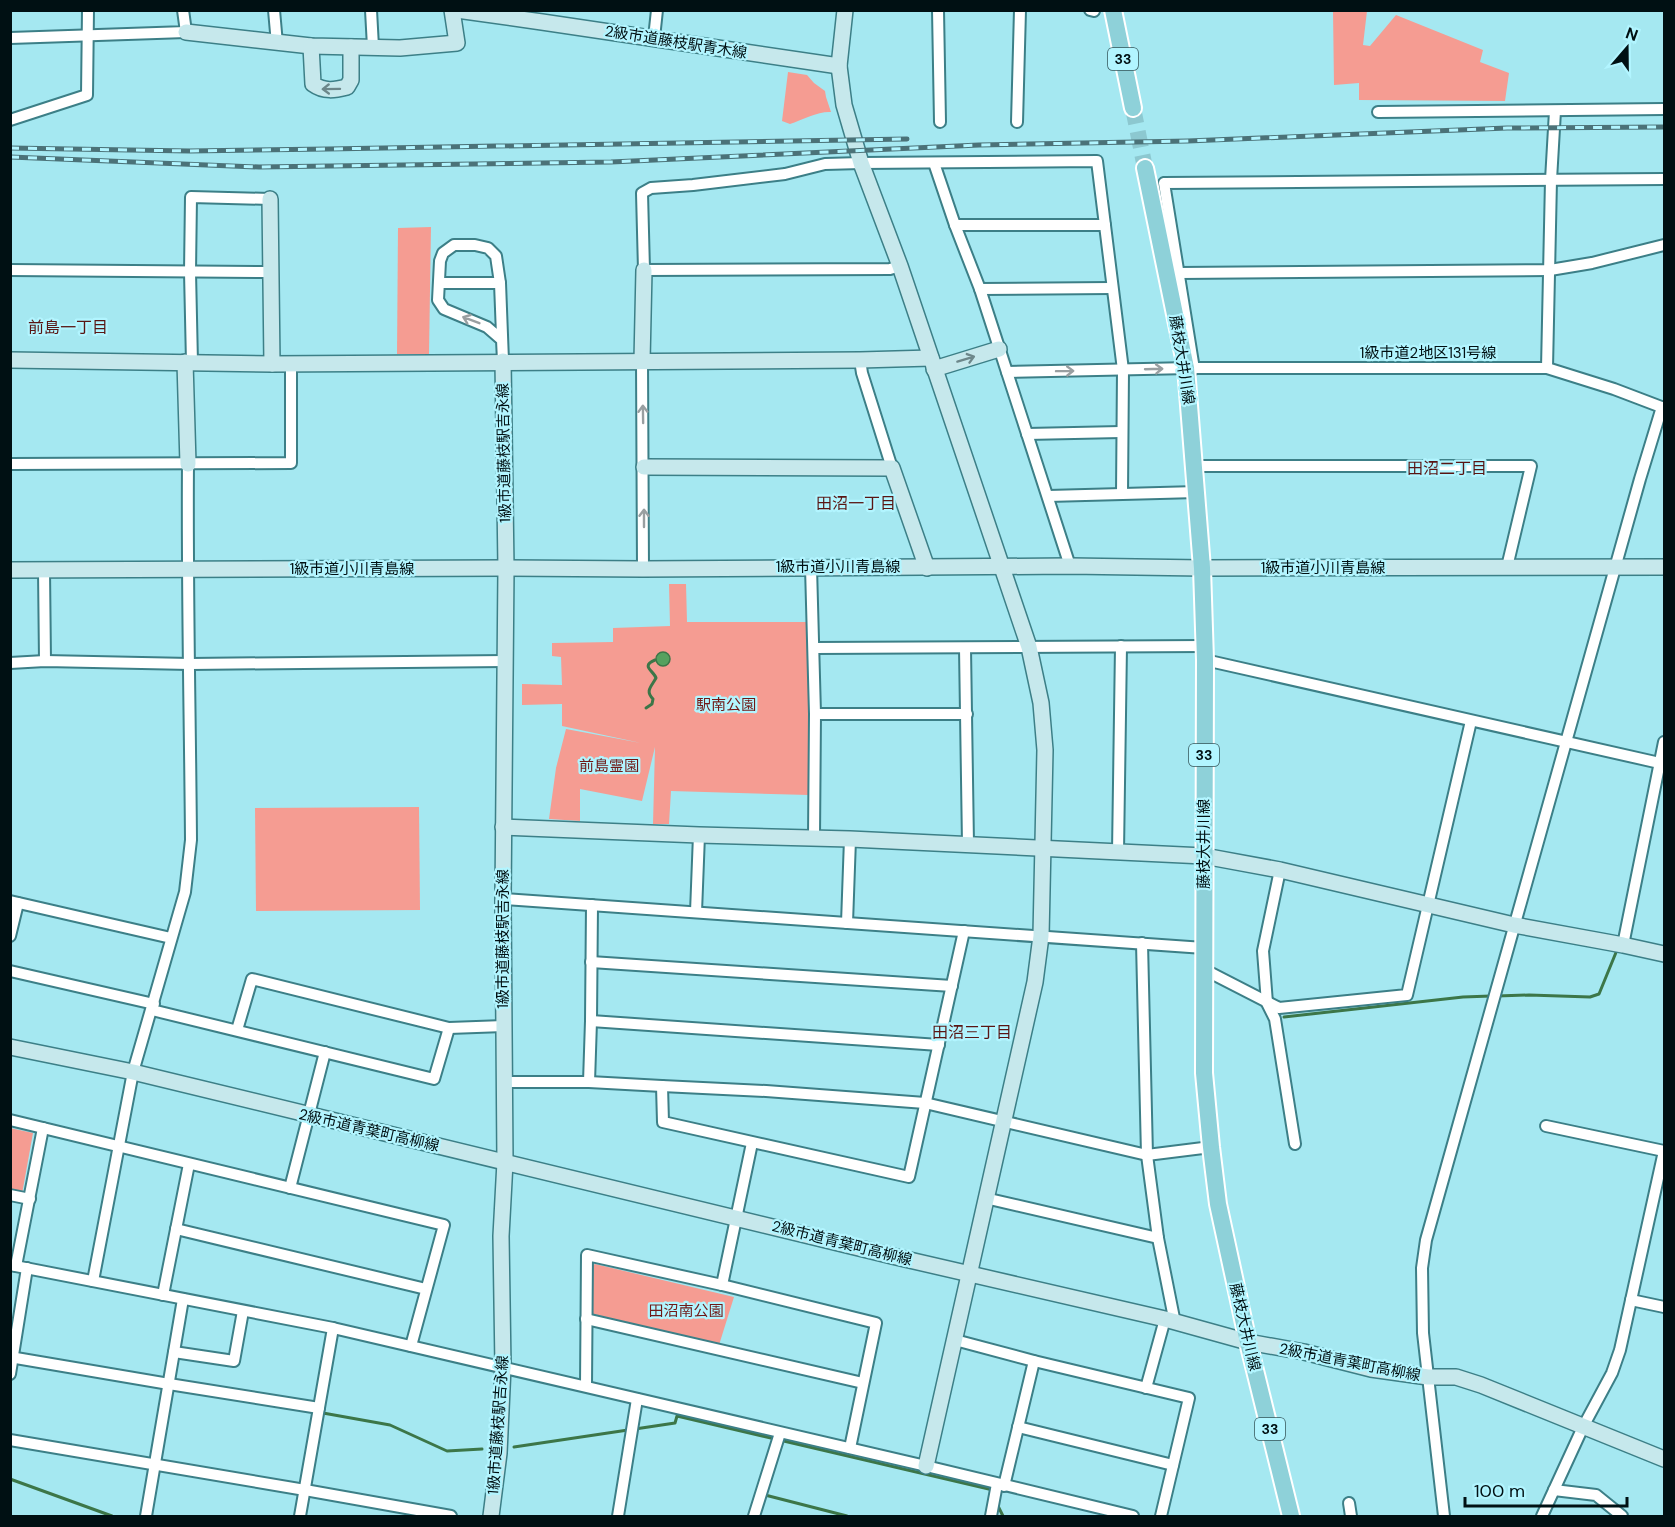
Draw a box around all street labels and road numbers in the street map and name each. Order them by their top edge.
street label: 2級市道藤枝駅青木線 [603,21,749,63]
road number: 33 [1108,48,1138,70]
street label: 藤枝大井川線 [1165,314,1199,406]
street label: 1級市道2地区131号線 [1360,343,1496,363]
street label: 1級市道藤枝駅吉永線 [493,383,515,523]
street label: 1級市道小川青島線 [776,557,900,577]
street label: 1級市道小川青島線 [1261,558,1385,578]
street label: 1級市道小川青島線 [290,559,414,579]
road number: 33 [1189,744,1219,766]
street label: 藤枝大井川線 [1194,799,1214,889]
street label: 1級市道藤枝駅吉永線 [493,869,513,1009]
street label: 2級市道青葉町高柳線 [297,1104,441,1156]
street label: 2級市道青葉町高柳線 [770,1216,914,1270]
street label: 藤枝大井川線 [1225,1281,1265,1373]
street label: 2級市道青葉町高柳線 [1278,1338,1422,1386]
street label: 1級市道藤枝駅吉永線 [483,1355,513,1495]
road number: 33 [1255,1418,1285,1440]

